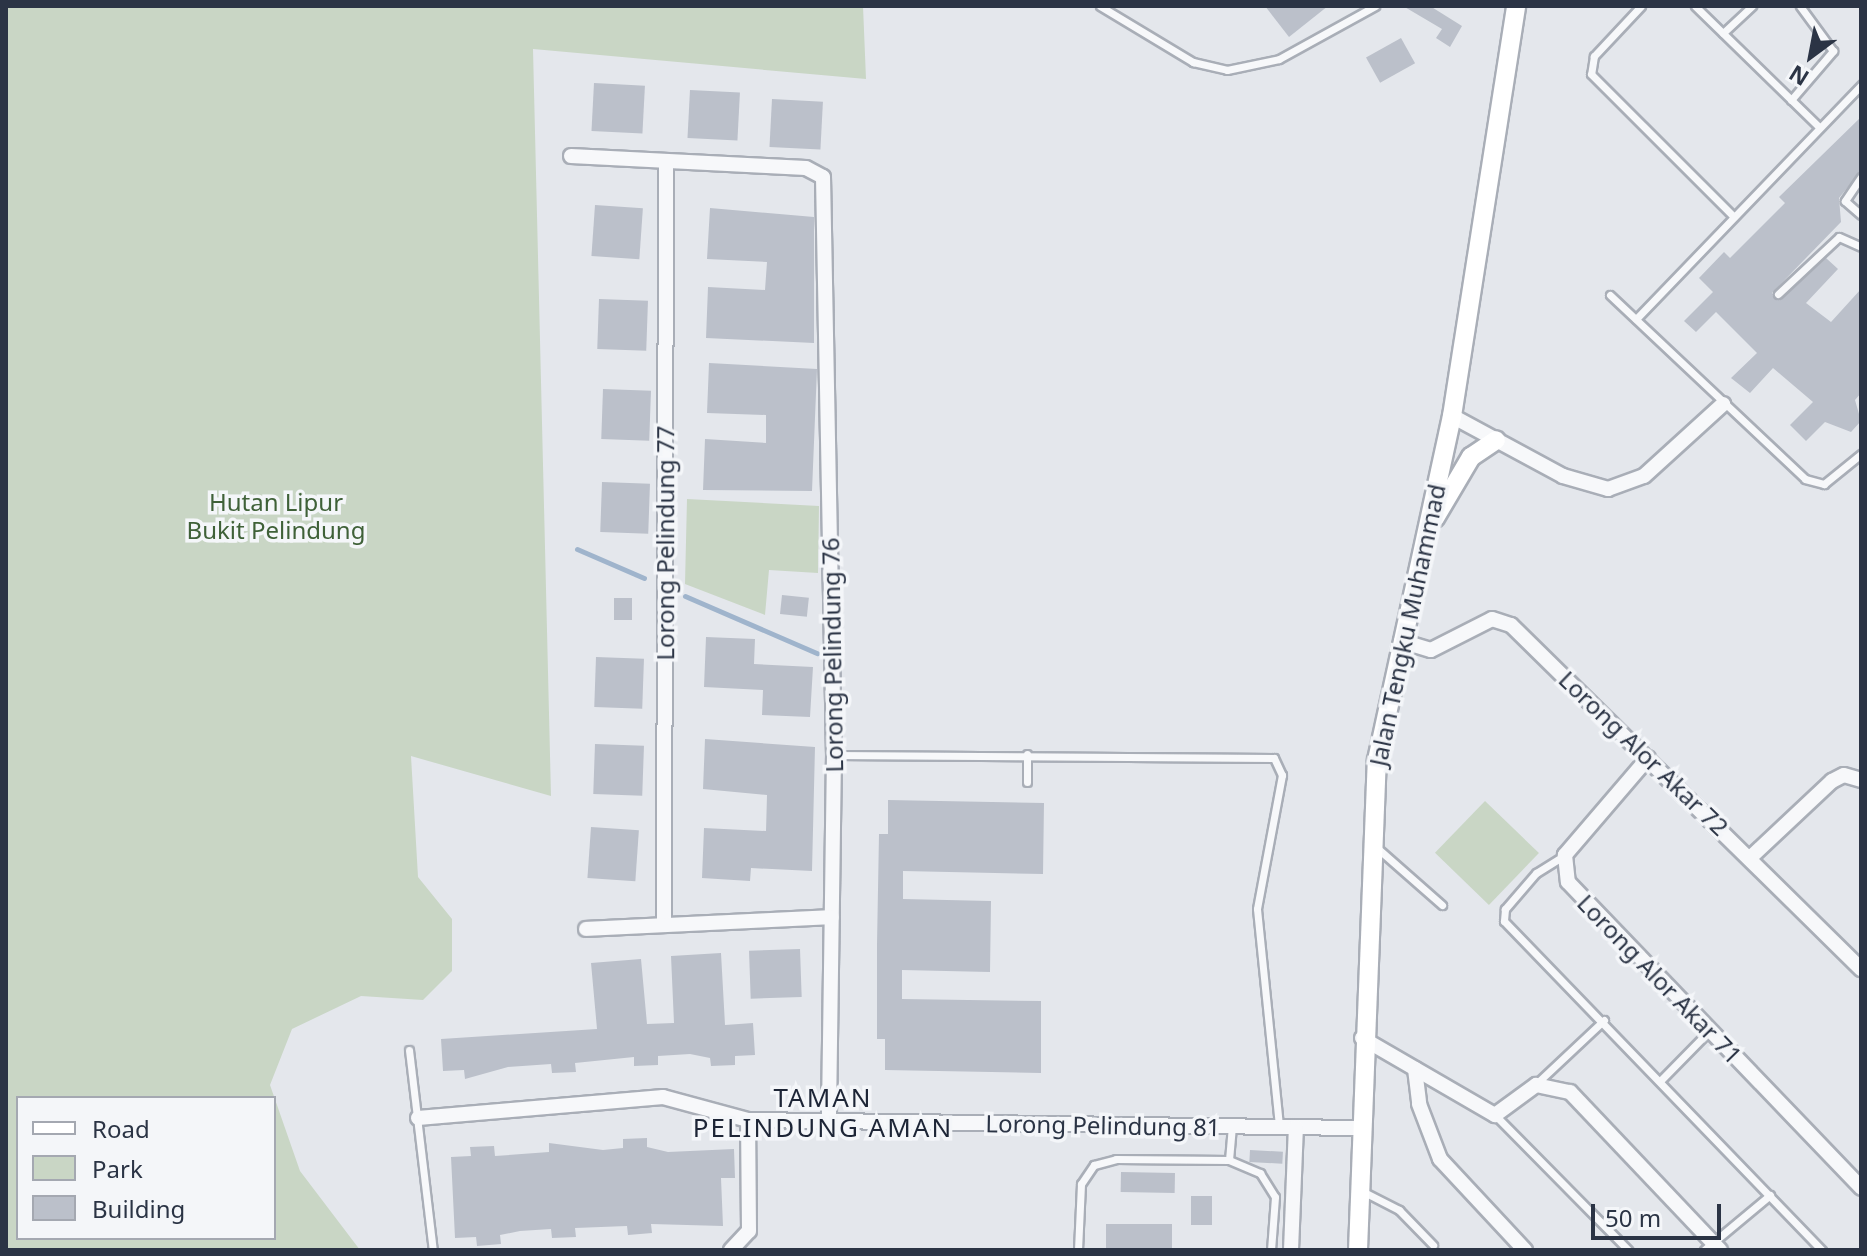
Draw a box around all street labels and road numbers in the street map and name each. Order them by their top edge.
street label: Lorong Pelindung 77 [651,425,679,661]
street label: Jalan Tengku Muhammad [1363,481,1451,769]
street label: Lorong Pelindung 76 [816,537,848,773]
street label: Lorong Alor Akar 72 [1553,665,1735,841]
street label: Lorong Alor Akar 71 [1572,888,1748,1070]
street label: Lorong Pelindung 81 [985,1109,1221,1141]

